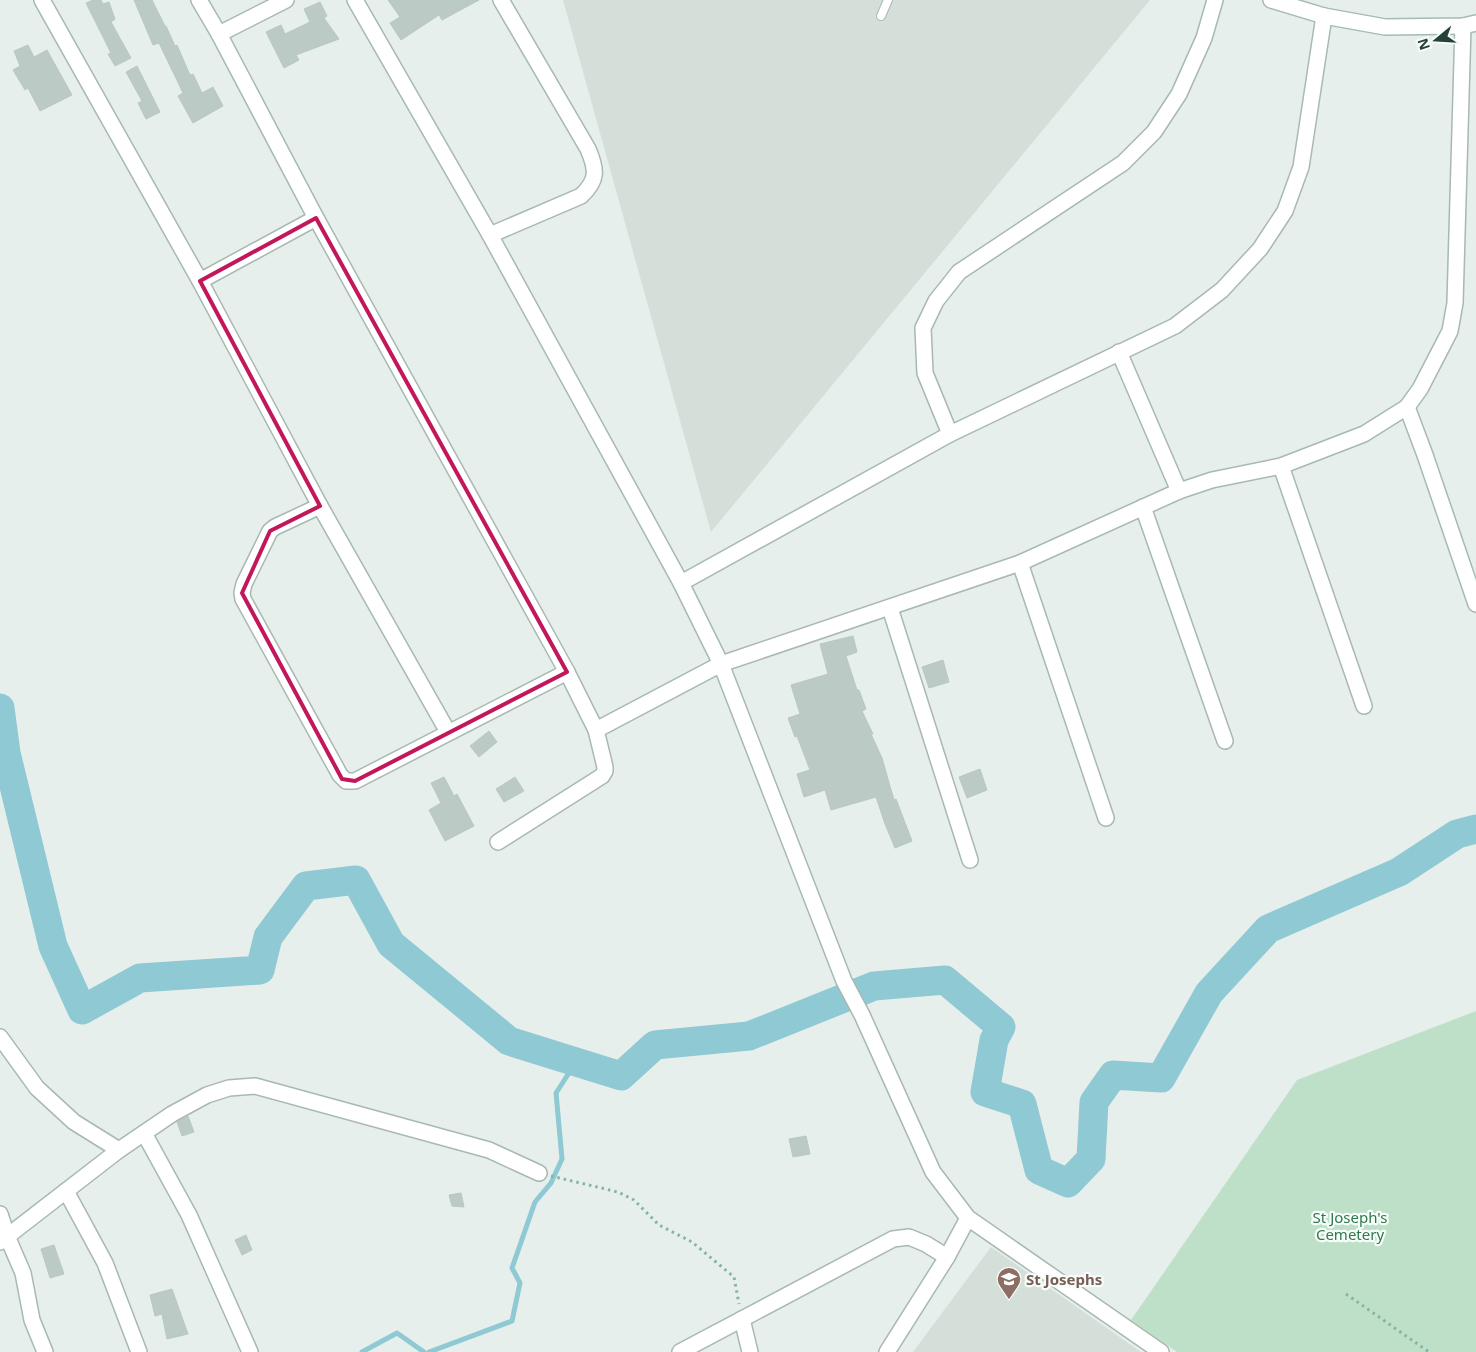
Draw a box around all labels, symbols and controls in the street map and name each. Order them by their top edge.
north arrow [1411,15,1461,65]
text: N [1412,36,1434,53]
park label: St Joseph's Cemetery [1313,1207,1387,1244]
school or university icon: St Josephs [996,1266,1022,1300]
place label: St Josephs [1026,1269,1102,1289]

